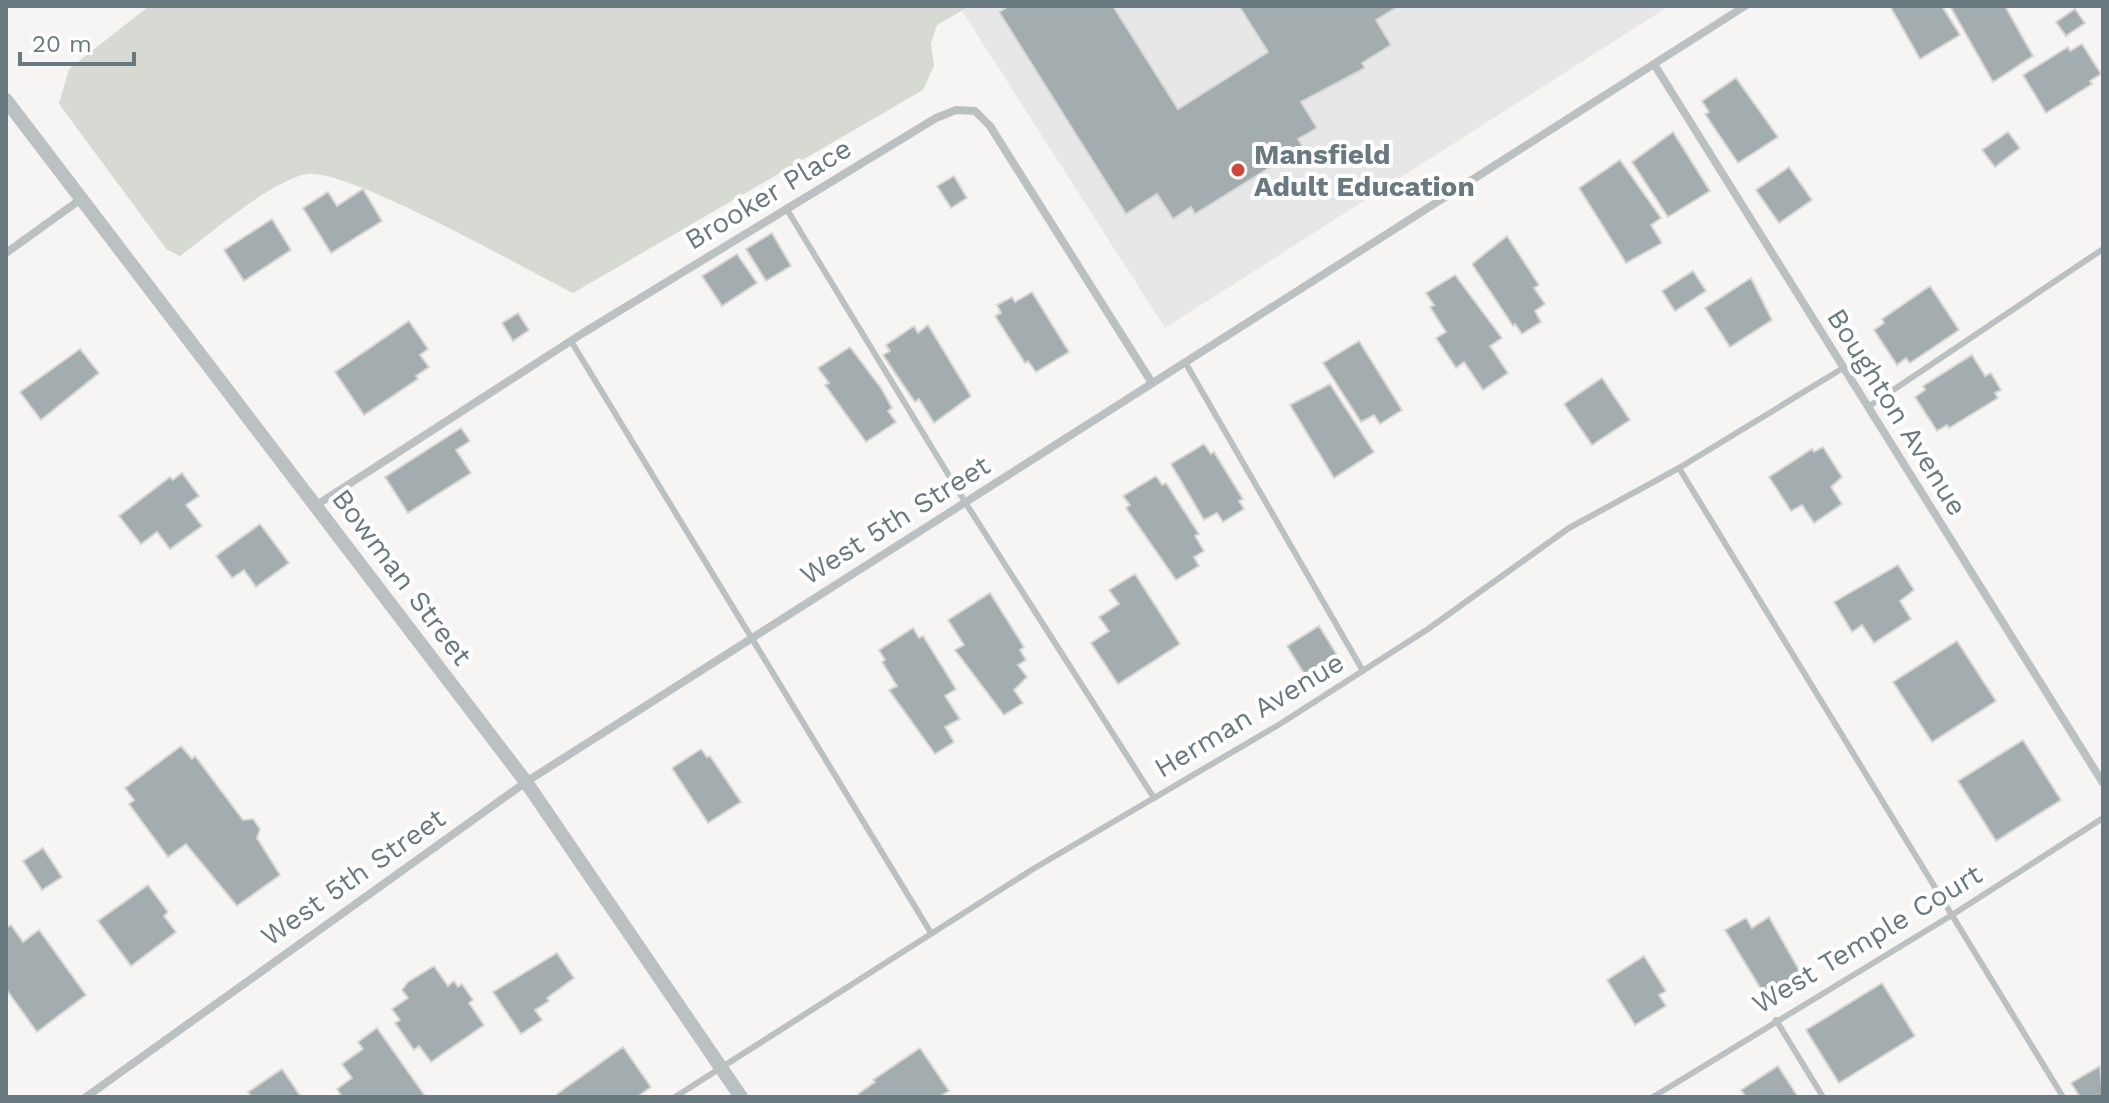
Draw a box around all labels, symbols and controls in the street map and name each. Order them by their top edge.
scale bar [20,16,134,66]
text: 20 m [32,30,92,58]
street label: Brooker Place [679,131,857,257]
place label: Mansfield Adult Education [1254,138,1475,203]
marker: Mansfield Adult Education [1229,161,1247,179]
street label: Boughton Avenue [1820,302,1974,522]
street label: West 5th Street [794,448,996,592]
street label: Bowman Street [325,483,479,672]
street label: Herman Avenue [1148,645,1350,785]
street label: West 5th Street [255,801,452,953]
street label: West Temple Court [1746,857,1988,1020]

